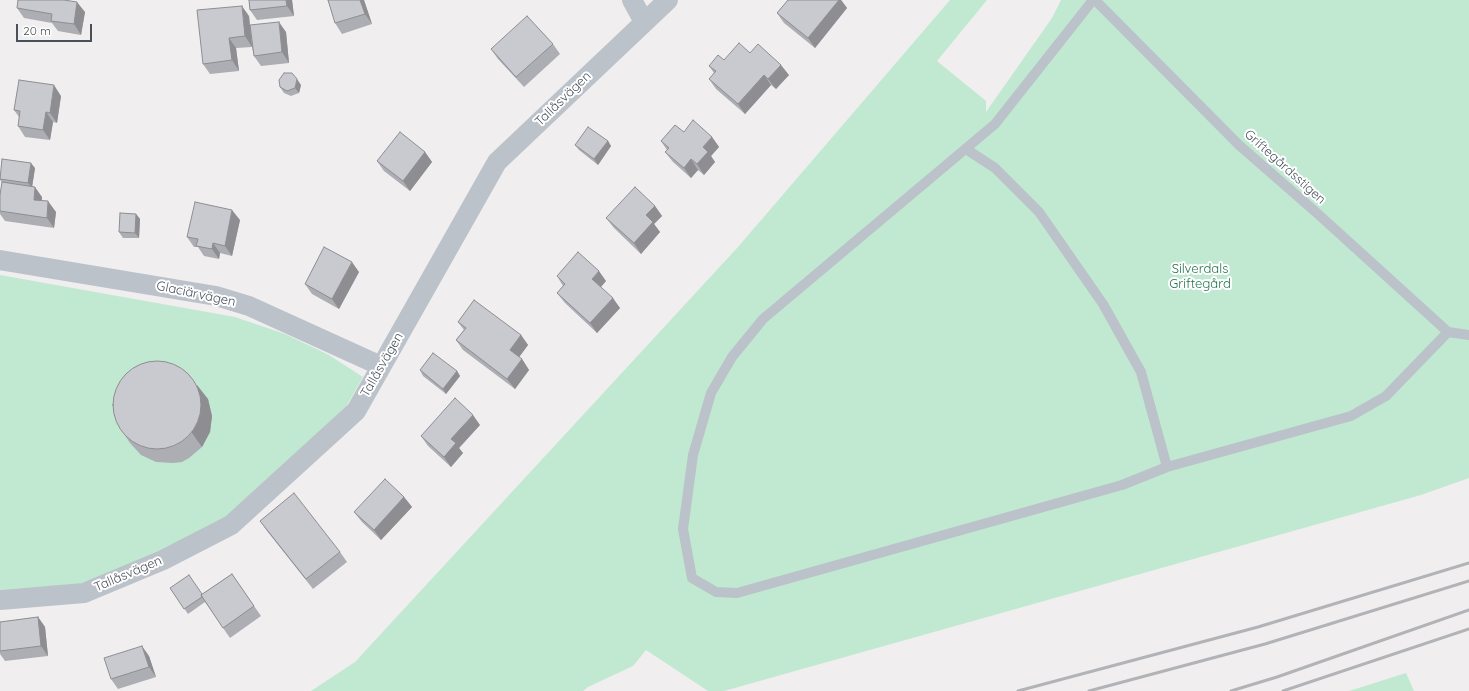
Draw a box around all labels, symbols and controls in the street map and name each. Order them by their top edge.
scale bar [18,16,94,42]
text: 20 m [23,23,51,38]
street label: Tallåsvägen [532,68,594,130]
street label: Griftegårdsstigen [1241,126,1329,208]
park label: Silverdals Griftegård [1169,261,1231,292]
street label: Glaciärvägen [155,278,237,310]
street label: Tallåsvägen [357,330,407,400]
street label: Tallåsvägen [92,553,164,595]

